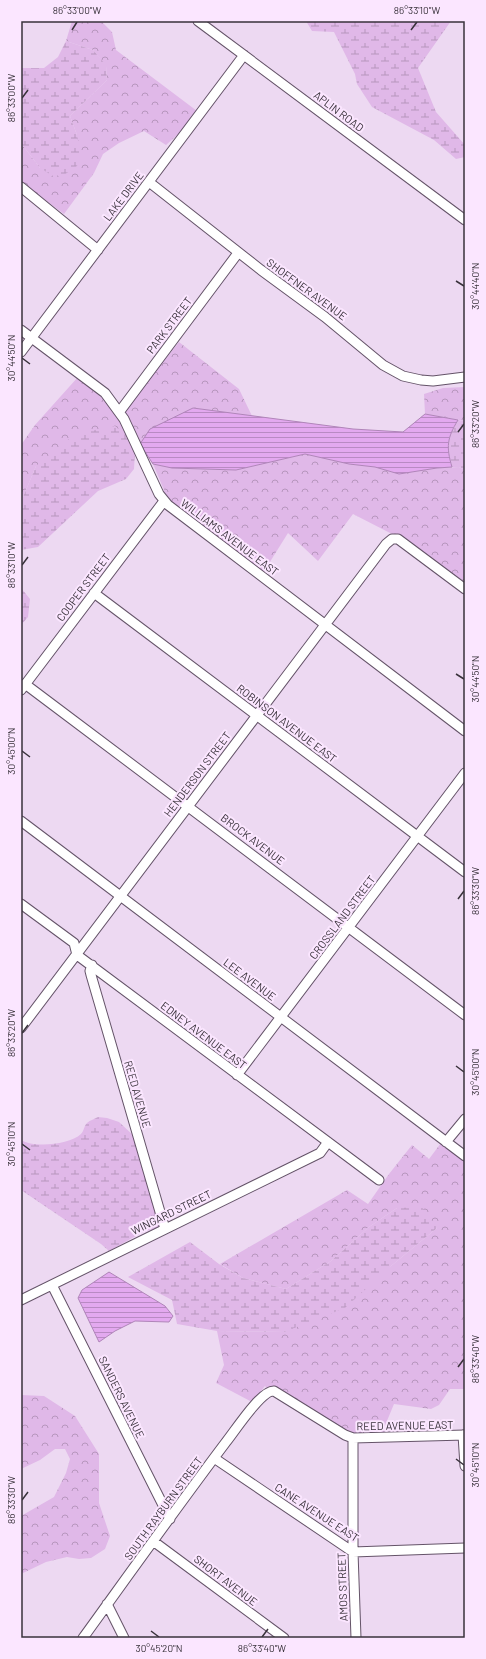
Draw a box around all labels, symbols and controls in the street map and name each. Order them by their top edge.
text: 86°33'00"W [53,4,101,16]
text: 86°33'10"W [394,4,440,16]
text: 86°33'00"W [5,74,17,122]
street label: APLIN ROAD [312,88,367,134]
street label: LAKE DRIVE [100,169,146,223]
street label: SHOFFNER AVENUE [264,255,350,323]
text: 30°44'40"N [469,262,481,310]
street label: PARK STREET [144,294,194,356]
text: 30°44'50"N [5,335,17,381]
text: 86°33'20"W [469,400,481,448]
street label: WILLIAMS AVENUE EAST [179,496,281,578]
text: 86°33'10"W [5,542,17,588]
street label: COOPER STREET [53,551,113,623]
text: 30°44'50"N [469,656,481,702]
street label: ROBINSON AVENUE EAST [235,681,339,765]
text: 30°45'00"N [5,727,17,775]
street label: HENDERSON STREET [161,729,233,819]
street label: BROCK AVENUE [219,811,288,867]
text: 86°33'30"W [469,867,481,915]
street label: CROSSLAND STREET [306,873,378,961]
street label: LEE AVENUE [221,955,279,1003]
street label: EDNEY AVENUE EAST [159,999,249,1071]
text: 86°33'20"W [5,1009,17,1057]
text: 30°45'00"N [469,1048,481,1096]
street label: REED AVENUE [122,1059,154,1129]
text: 30°45'10"N [5,1121,17,1167]
street label: WINGARD STREET [129,1187,213,1237]
text: 86°33'40"W [469,1335,481,1383]
street label: SANDERS AVENUE [97,1354,148,1440]
street label: REED AVENUE EAST [356,1418,454,1432]
text: 30°45'10"N [469,1442,481,1488]
street label: SOUTH RAYBURN STREET [121,1454,205,1562]
text: 86°33'30"W [5,1476,17,1524]
street label: CANE AVENUE EAST [273,1480,361,1544]
street label: SHORT AVENUE [192,1552,261,1608]
street label: AMOS STREET [334,1552,350,1622]
text: 30°45'20"N [136,1642,182,1654]
text: 86°33'40"W [238,1642,286,1654]

